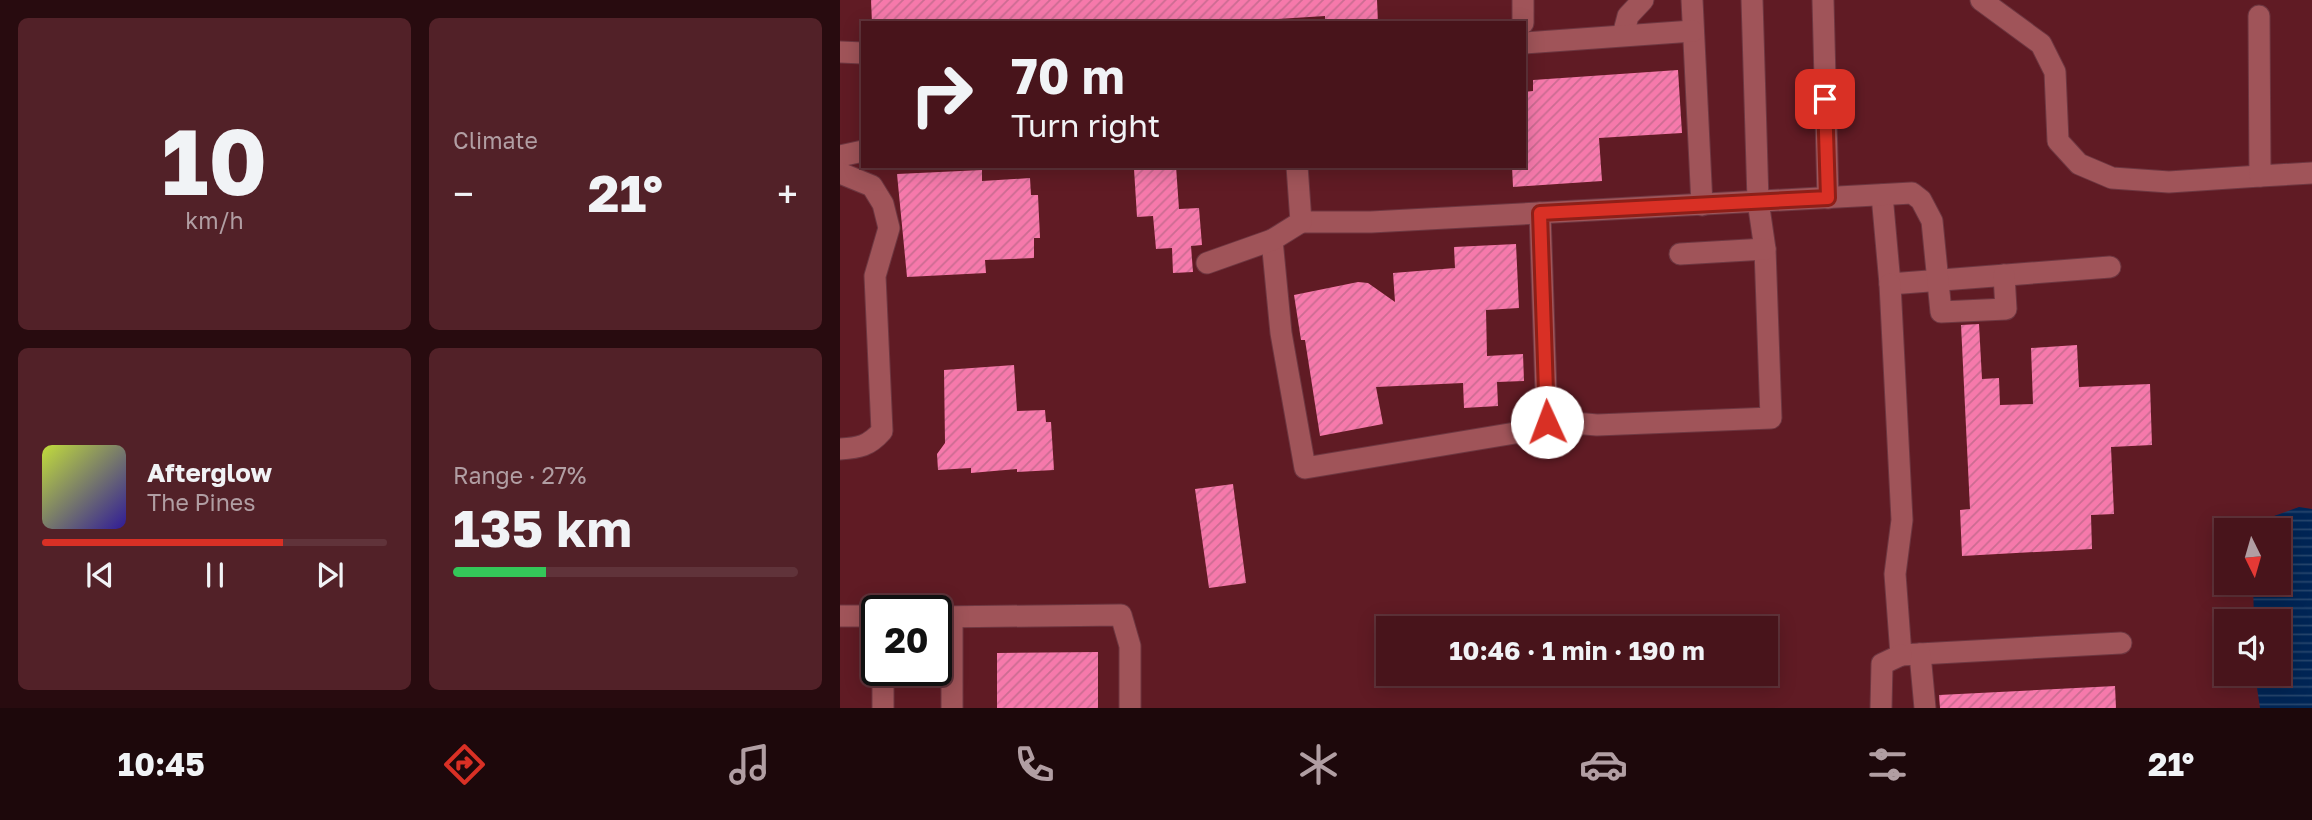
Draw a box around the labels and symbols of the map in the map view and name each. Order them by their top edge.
pin [1795,69,1855,129]
position arrow [1510,385,1584,459]
north arrow [2214,518,2291,595]
speed limit sign: 20 [861,595,952,686]

